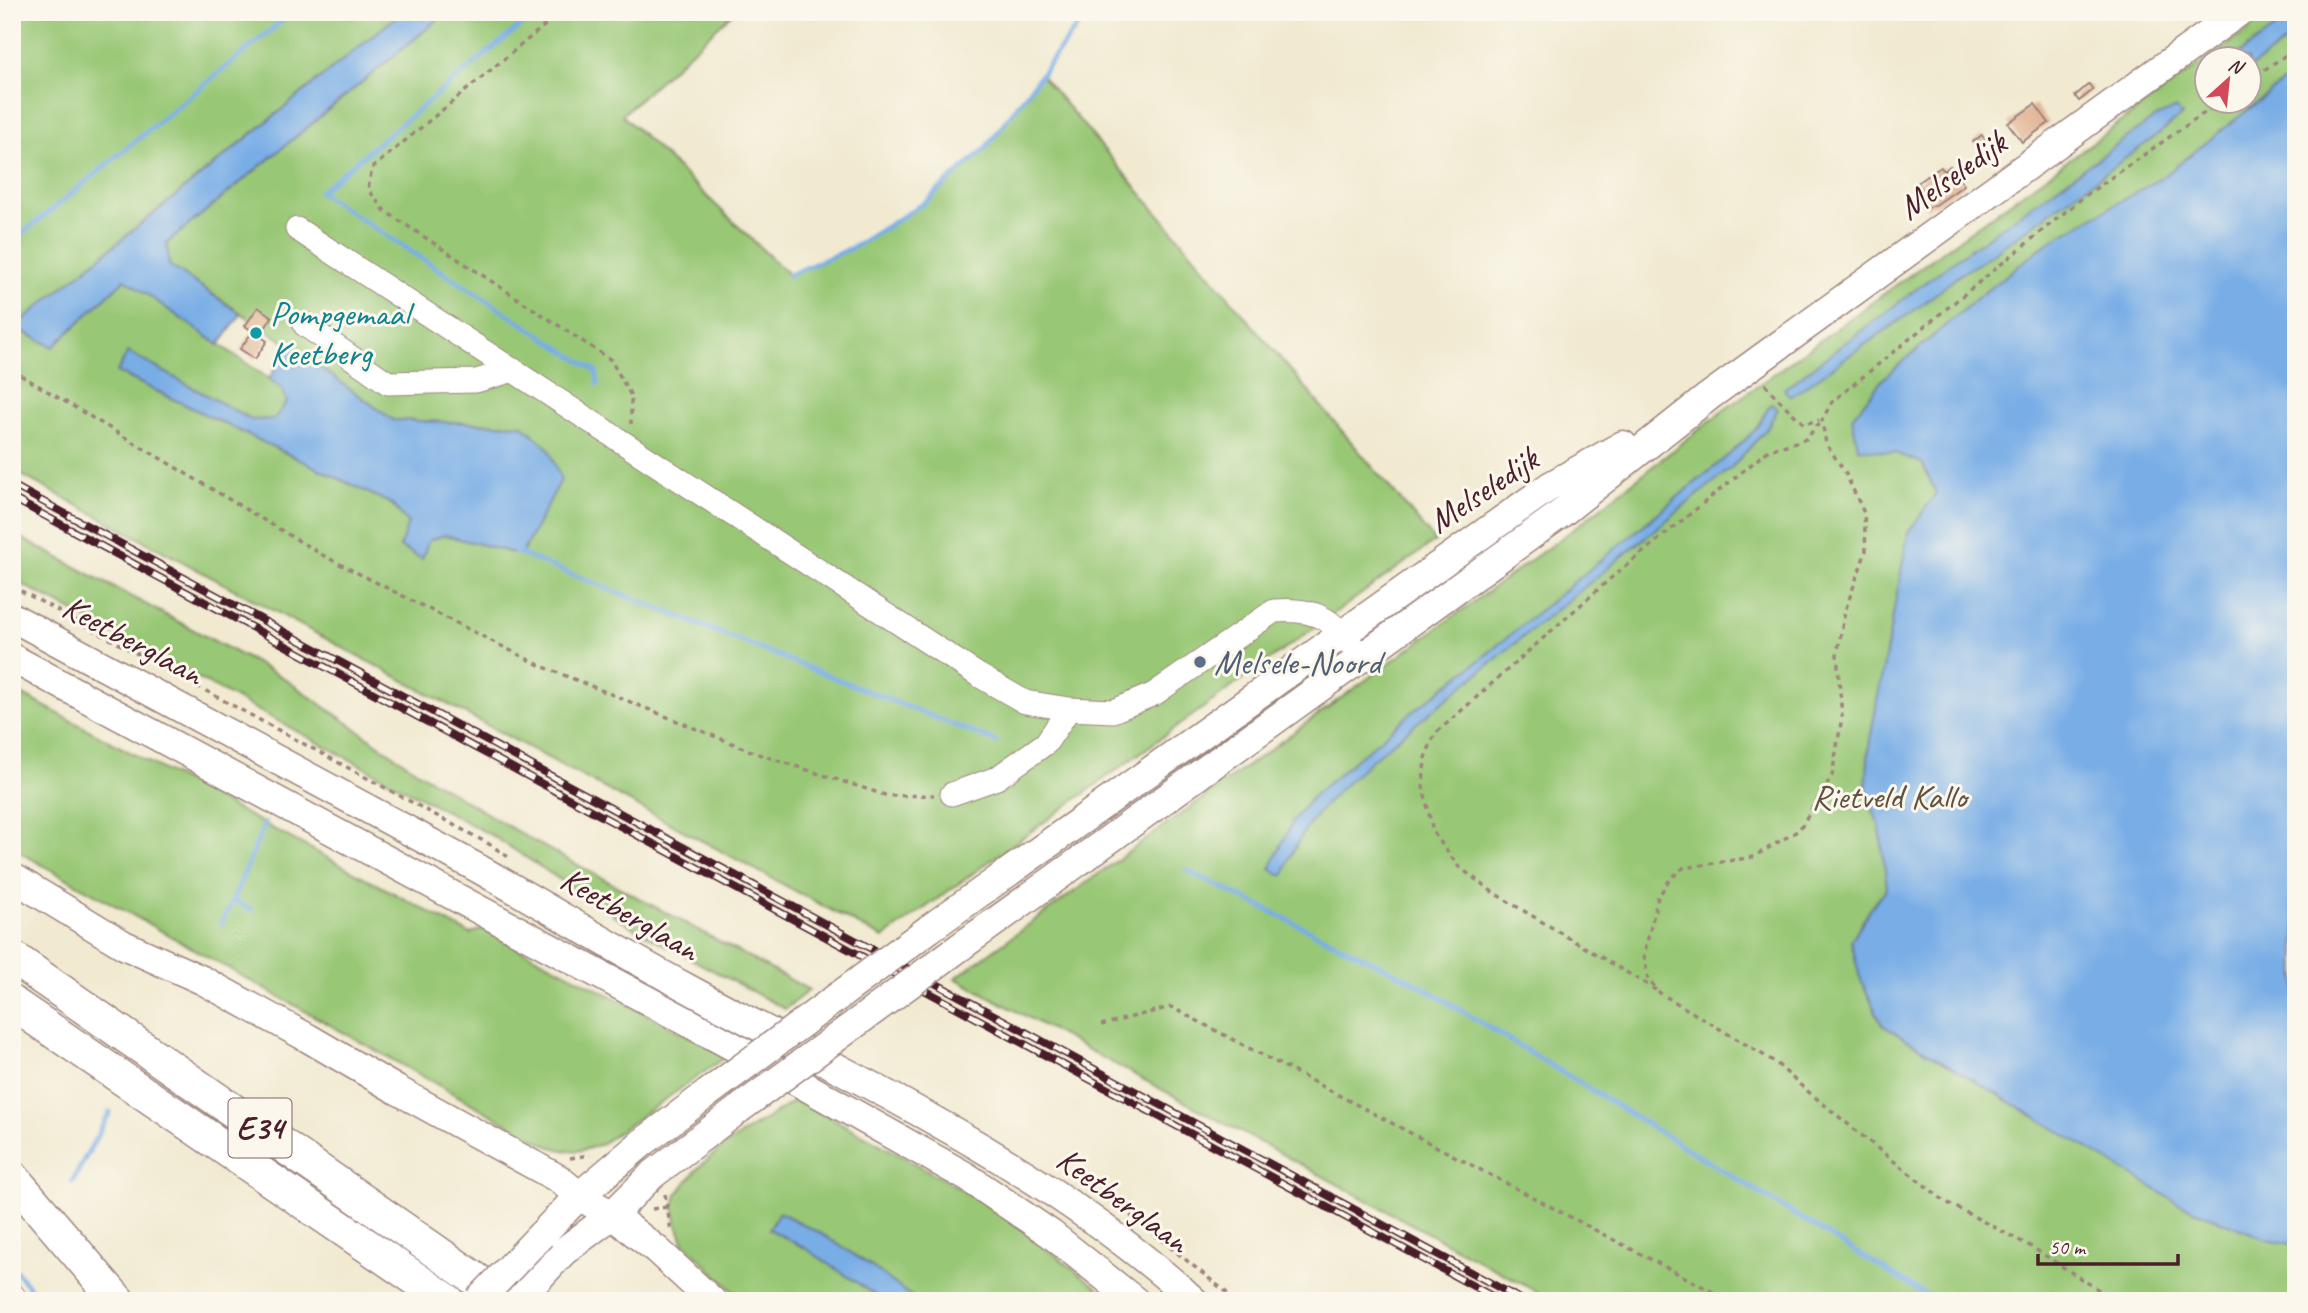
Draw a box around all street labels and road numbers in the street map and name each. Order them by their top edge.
street label: Melseledijk [1889,119,2017,230]
street label: Melseledijk [1419,436,1549,543]
street label: Keetberglaan [55,584,213,697]
street label: Keetberglaan [552,856,709,973]
road number: E34 [229,1098,292,1158]
street label: Keetberglaan [1048,1137,1200,1264]

